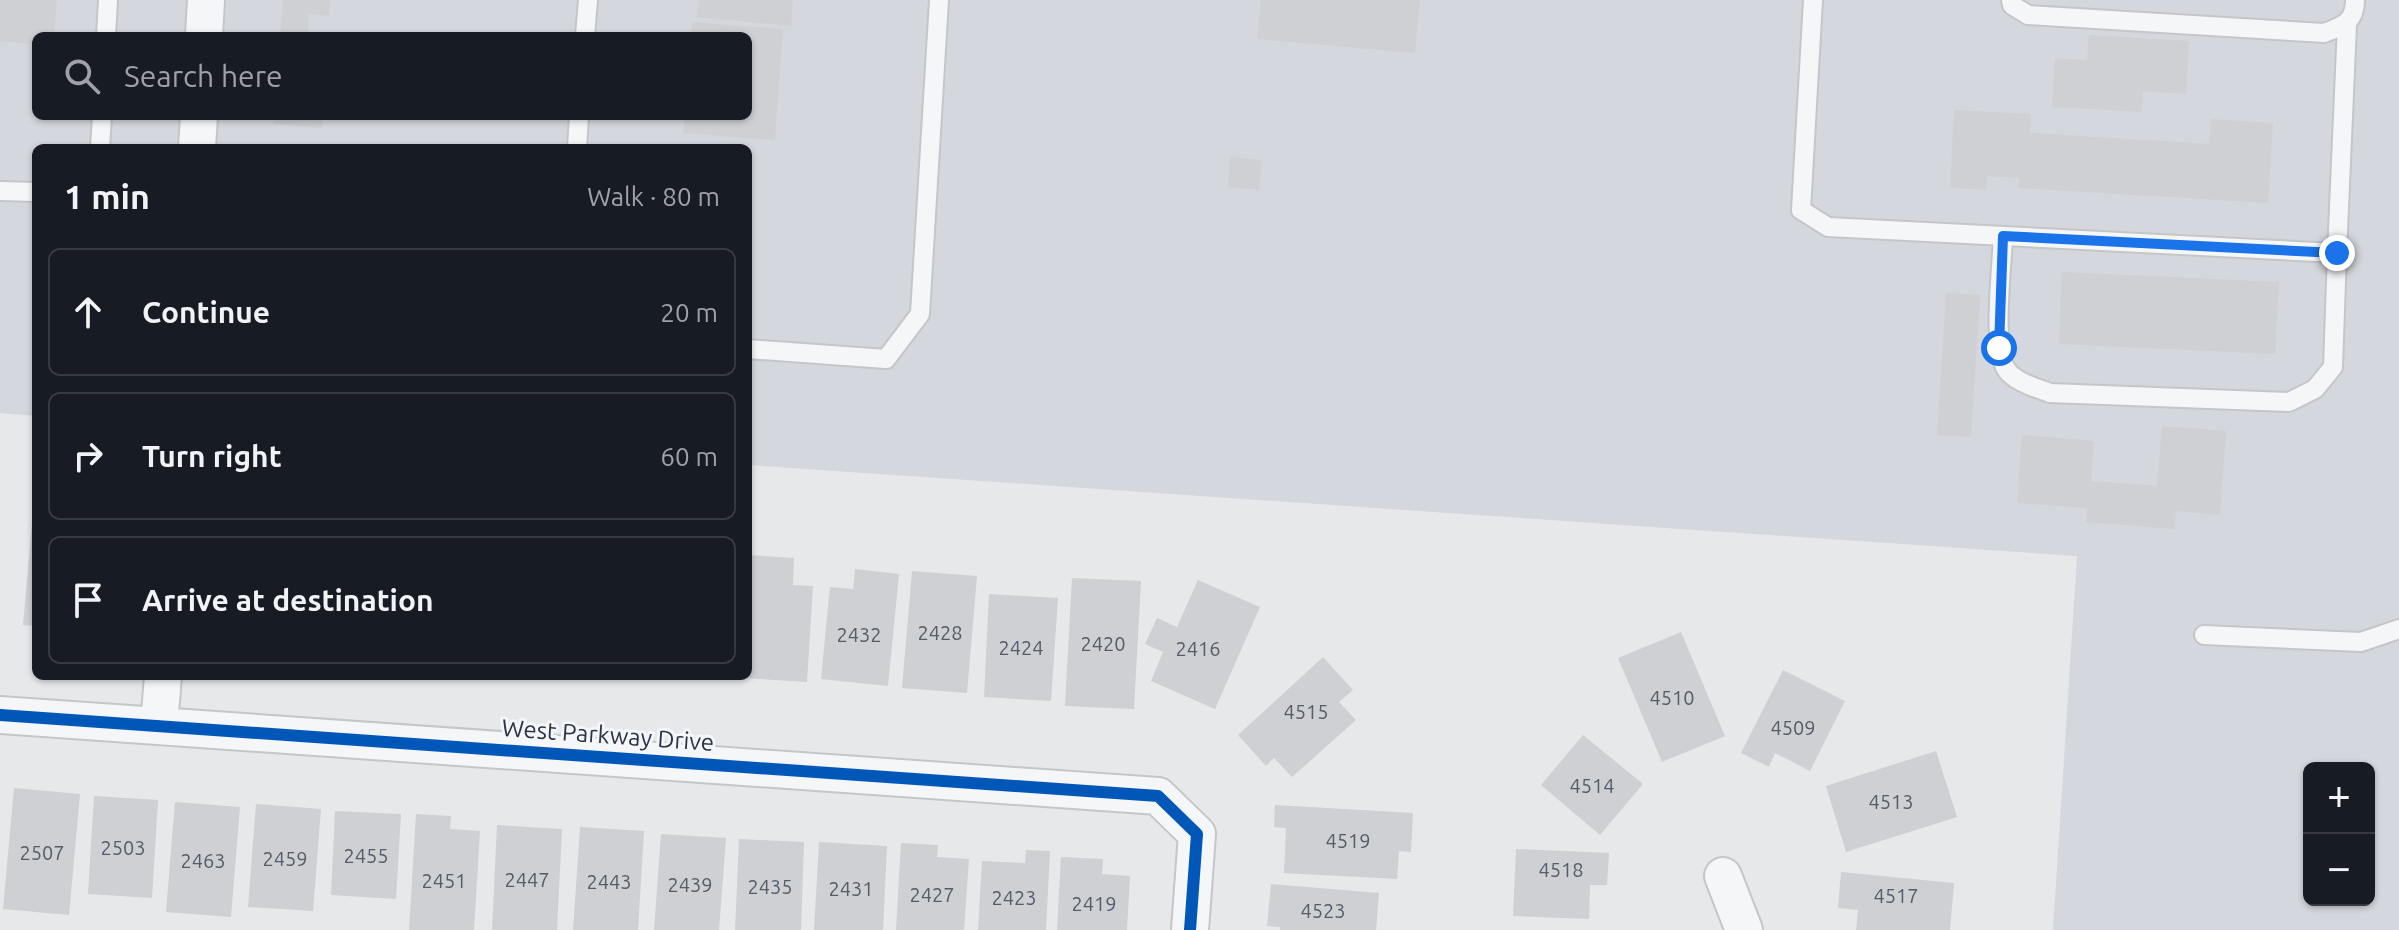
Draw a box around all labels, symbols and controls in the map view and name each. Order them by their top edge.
search box [32,32,752,120]
icon: search [60,54,104,98]
text: Search here [124,59,283,93]
text: 1 min [64,177,150,215]
text: Walk · 80 m [587,182,720,211]
route end [2319,235,2355,271]
icon: ahead [66,290,110,334]
text: Continue [142,295,270,329]
text: 20 m [660,298,718,327]
route start [1981,330,2017,366]
icon: right [66,434,110,478]
text: Turn right [142,439,282,473]
text: 60 m [660,442,718,471]
icon: arrive [66,578,110,622]
text: Arrive at destination [142,583,434,617]
house number: 2428 [917,621,963,644]
house number: 2432 [836,623,882,646]
house number: 2420 [1080,632,1126,655]
house number: 2424 [998,636,1044,659]
house number: 2416 [1175,637,1221,660]
house number: 4510 [1649,686,1695,709]
house number: 4515 [1283,700,1329,723]
street label: West Parkway Drive [501,714,715,756]
house number: 4509 [1770,716,1816,739]
map controls [2303,762,2375,906]
button: + [2303,762,2375,834]
house number: 4514 [1569,774,1615,797]
house number: 4513 [1868,790,1914,813]
house number: 4519 [1325,829,1371,852]
button: − [2303,834,2375,906]
house number: 2503 [100,836,146,859]
house number: 2507 [19,841,65,864]
house number: 2455 [343,844,389,867]
house number: 2459 [262,847,308,870]
house number: 2463 [180,849,226,872]
house number: 4518 [1538,858,1584,881]
house number: 2447 [504,868,550,891]
house number: 2451 [421,869,467,892]
house number: 2443 [586,870,632,893]
house number: 2439 [667,873,713,896]
house number: 2435 [747,875,793,898]
house number: 2431 [828,877,874,900]
house number: 2427 [909,883,955,906]
house number: 4517 [1873,884,1919,907]
house number: 2423 [991,886,1037,909]
house number: 2419 [1071,892,1117,915]
house number: 4523 [1300,899,1346,922]

